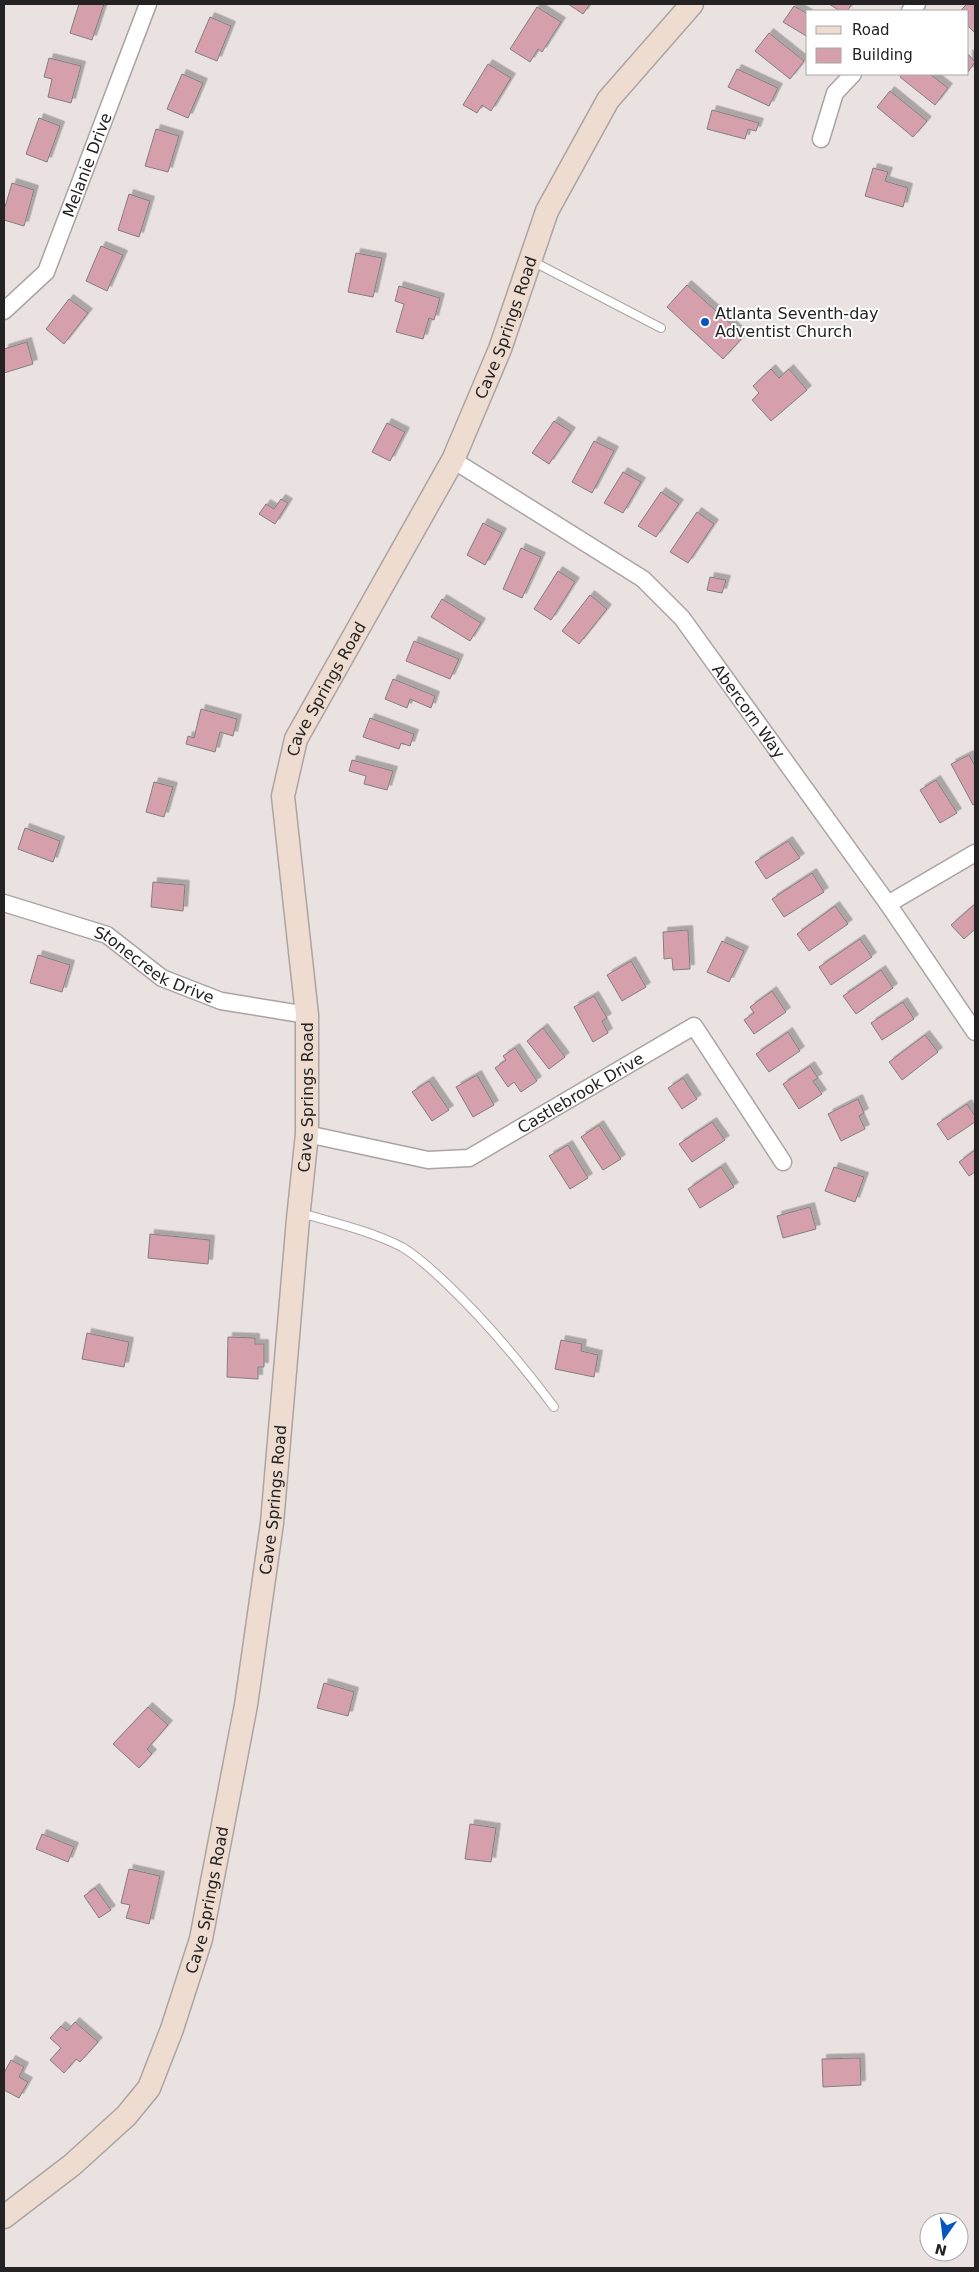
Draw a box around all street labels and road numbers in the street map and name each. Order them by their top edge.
street label: Melanie Drive [58,110,115,220]
street label: Cave Springs Road [471,254,540,402]
street label: Cave Springs Road [283,618,370,758]
street label: Abercorn Way [709,660,789,762]
street label: Stonecreek Drive [92,922,217,1007]
street label: Cave Springs Road [293,1022,317,1173]
street label: Castlebrook Drive [514,1048,647,1137]
street label: Cave Springs Road [255,1424,290,1576]
street label: Cave Springs Road [181,1825,232,1976]

